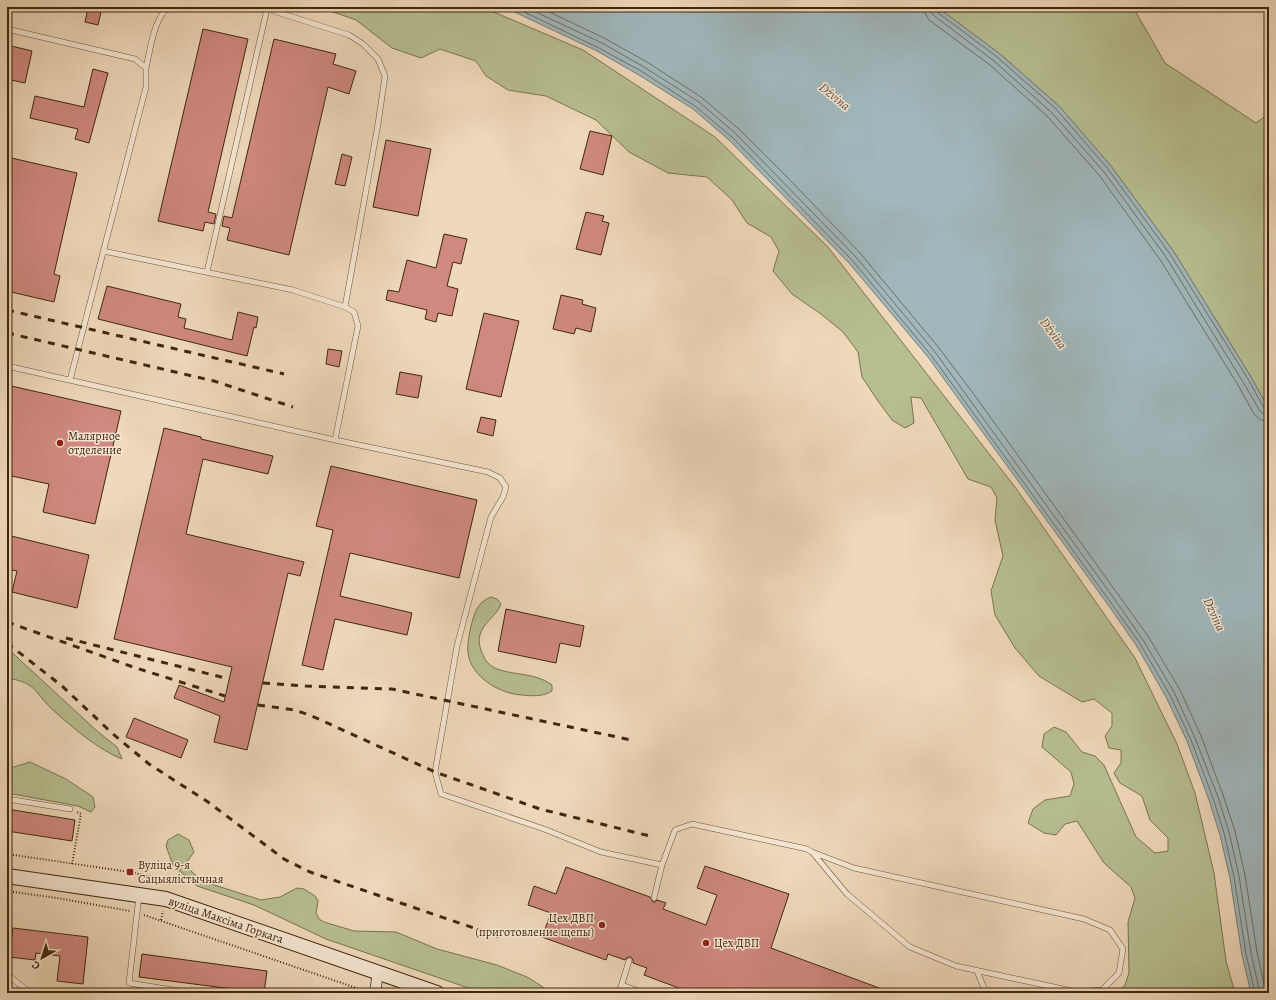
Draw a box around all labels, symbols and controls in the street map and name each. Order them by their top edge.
water label: Dźvina [816,79,854,114]
water label: Dźvina [1036,314,1071,353]
place label: Малярное отделение [68,428,122,458]
marker: Малярное отделение [55,438,65,448]
water label: Dźvina [1200,595,1229,634]
place label: Вуліца 9-я Сацыялістычная [138,857,224,887]
marker: Вуліца 9-я Сацыялістычная [125,867,135,877]
street label: вуліца Максіма Горкага [166,893,286,947]
place label: Цех ДВП (приготовление щепы) [476,910,594,940]
marker: Цех ДВП (приготовление щепы) [597,920,607,930]
place label: Цех ДВП [714,935,759,951]
north arrow [22,938,62,978]
marker: Цех ДВП [701,938,711,948]
text: С [28,957,43,973]

